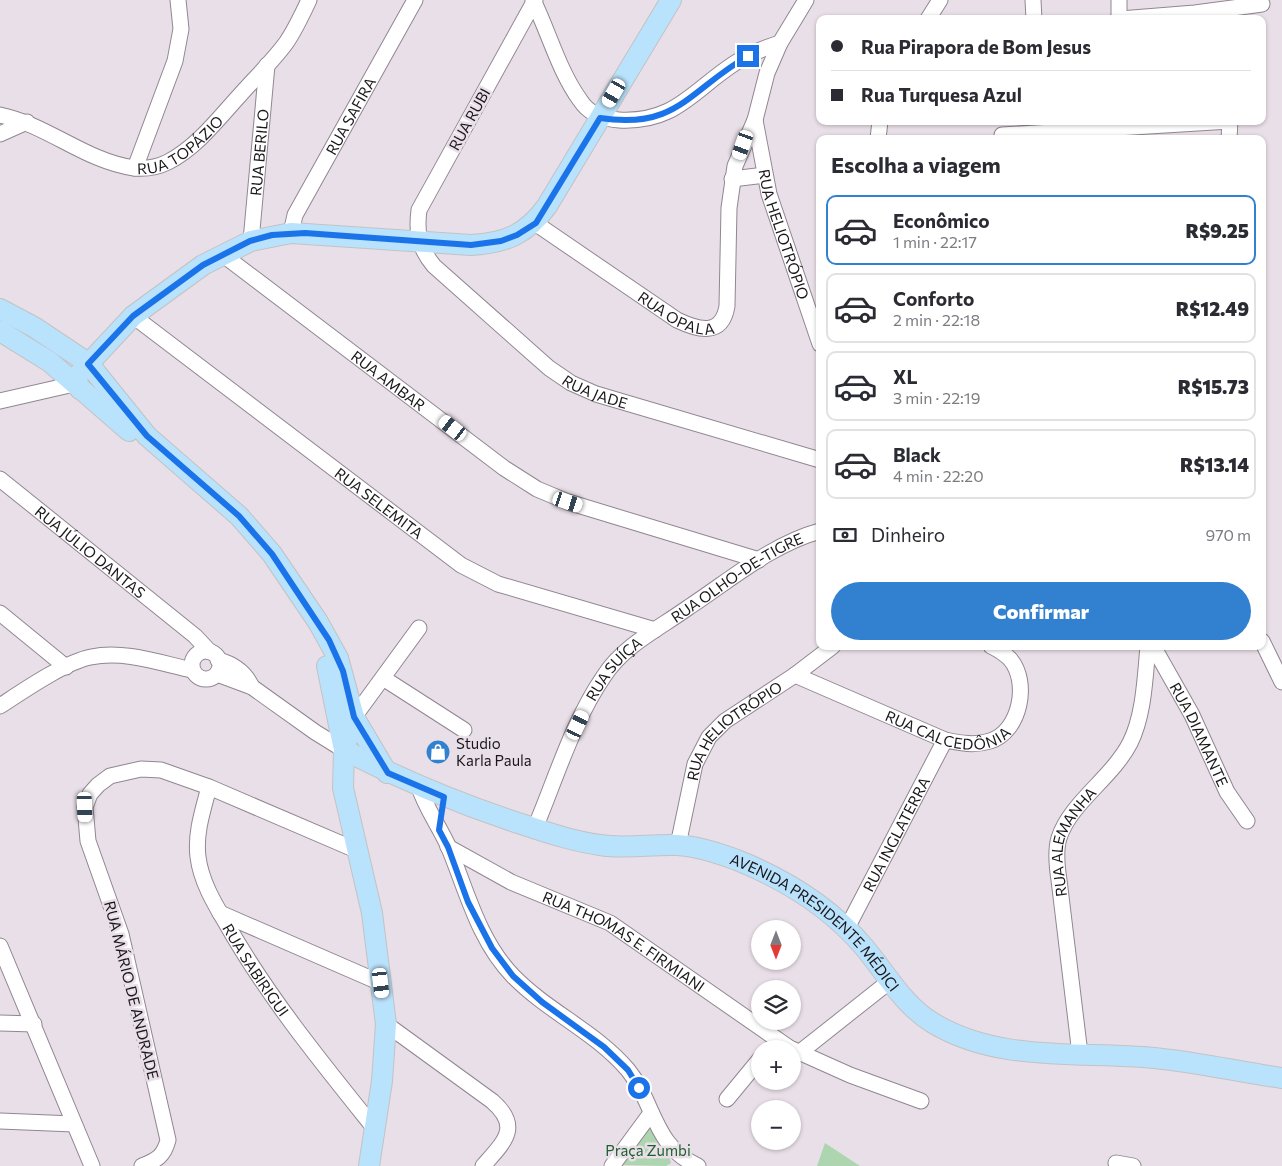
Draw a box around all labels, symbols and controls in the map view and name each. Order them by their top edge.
text: Rua Pirapora de Bom Jesus [861,35,1091,58]
route end [737,45,759,67]
street label: RUA SAFIRA [322,74,379,158]
car [600,76,627,110]
text: Rua Turquesa Azul [861,83,1022,106]
street label: RUA RUBI [445,85,493,153]
street label: RUA BERILO [246,108,272,196]
street label: RUA TOPÁZIO [137,112,227,177]
car [730,128,755,162]
text: Escolha a viagem [831,151,1001,178]
street label: RUA HELIOTRÓPIO [755,168,813,302]
icon: car [833,208,878,253]
text: Econômico [893,209,990,232]
text: R$9.25 [1186,219,1249,242]
text: 1 min · 22:17 [893,232,977,251]
icon: car [833,286,878,331]
street label: RUA OPALA [635,287,716,338]
text: Conforto [893,287,974,310]
text: R$12.49 [1176,297,1249,320]
text: 2 min · 22:18 [893,310,980,329]
street label: RUA AMBAR [348,346,429,414]
icon: car [833,364,878,409]
text: XL [893,365,918,388]
street label: RUA JADE [559,371,630,412]
text: R$15.73 [1178,375,1249,398]
text: 3 min · 22:19 [893,388,980,407]
car [436,413,469,443]
icon: car [833,442,878,487]
text: Black [893,443,941,466]
text: R$13.14 [1180,453,1249,476]
street label: RUA SELEMITA [331,464,427,542]
text: 4 min · 22:20 [893,466,984,485]
car [551,490,584,514]
street label: RUA JÚLIO DANTAS [32,502,149,602]
icon: cash [831,521,859,549]
text: Dinheiro [871,523,945,546]
text: 970 m [1205,525,1251,544]
street label: RUA OLHO-DE-TIGRE [667,529,806,626]
button: Confirmar [831,582,1251,640]
street label: RUA SUÍÇA [582,633,645,704]
street label: RUA HELIOTRÓPIO [683,677,785,782]
street label: RUA DIAMANTE [1166,679,1232,789]
street label: RUA CALCEDÔNIA [883,706,1014,753]
car [564,708,591,742]
place label: Studio Karla Paula [456,734,532,769]
shop icon: Studio Karla Paula [425,739,451,765]
street label: RUA INGLATERRA [859,774,933,894]
street label: RUA ALEMANHA [1048,783,1100,898]
car [76,792,93,822]
street label: AVENIDA PRESIDENTE MÉDICI [728,849,903,995]
street label: RUA THOMAS E. FIRMIANI [540,887,708,995]
street label: RUA MÁRIO DE ANDRADE [101,899,164,1081]
street label: RUA SABIRIGUI [219,920,293,1020]
north arrow [751,920,801,970]
map controls [751,920,801,1150]
car [371,967,390,999]
button: layers [751,980,801,1030]
button: + [751,1040,801,1090]
route start [628,1077,650,1099]
button: − [751,1100,801,1150]
park label: Praça Zumbi [605,1141,691,1159]

